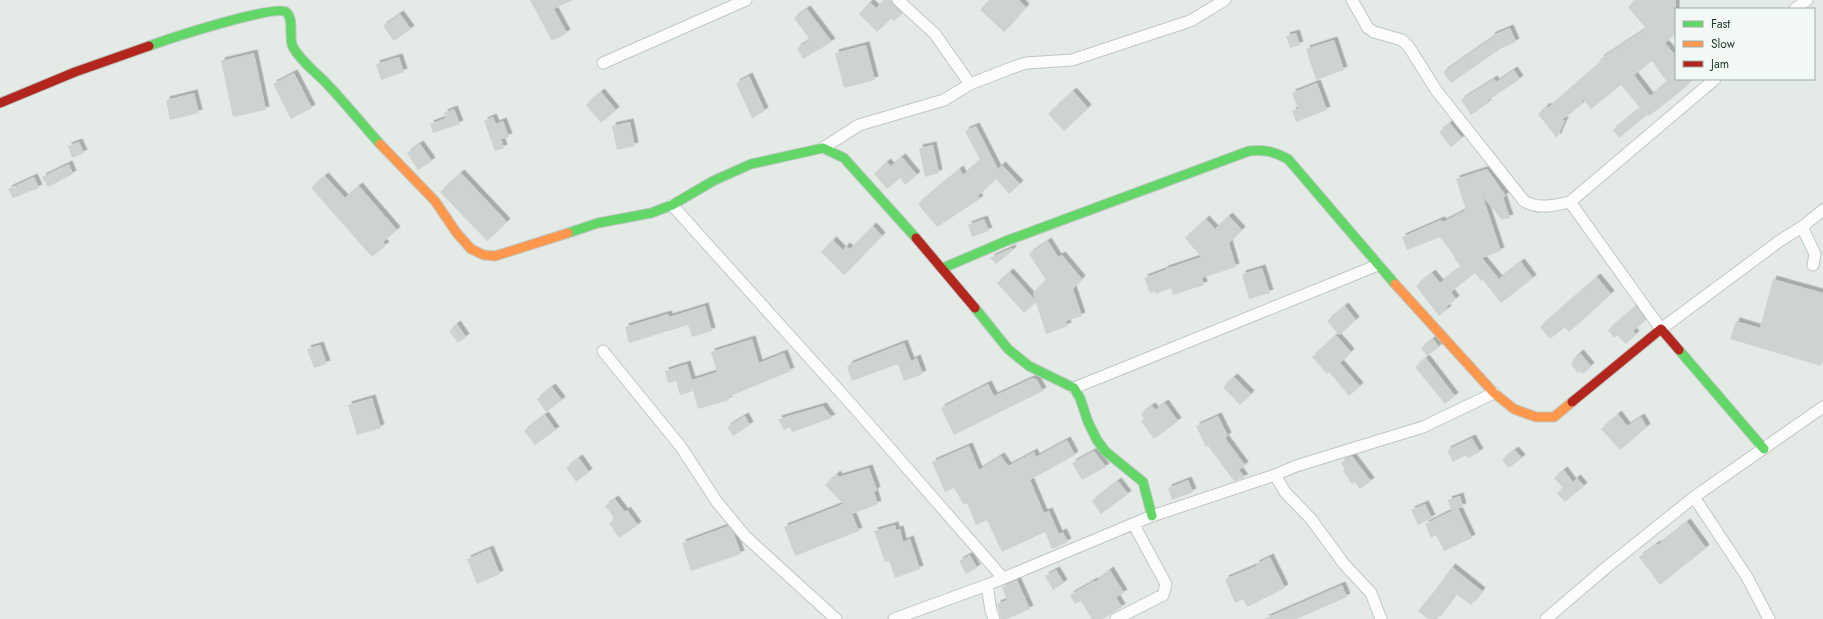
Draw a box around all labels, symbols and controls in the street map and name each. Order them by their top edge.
legend [1675,8,1815,80]
text: Fast [1711,15,1730,33]
text: Slow [1711,35,1736,53]
text: Jam [1709,55,1729,73]

